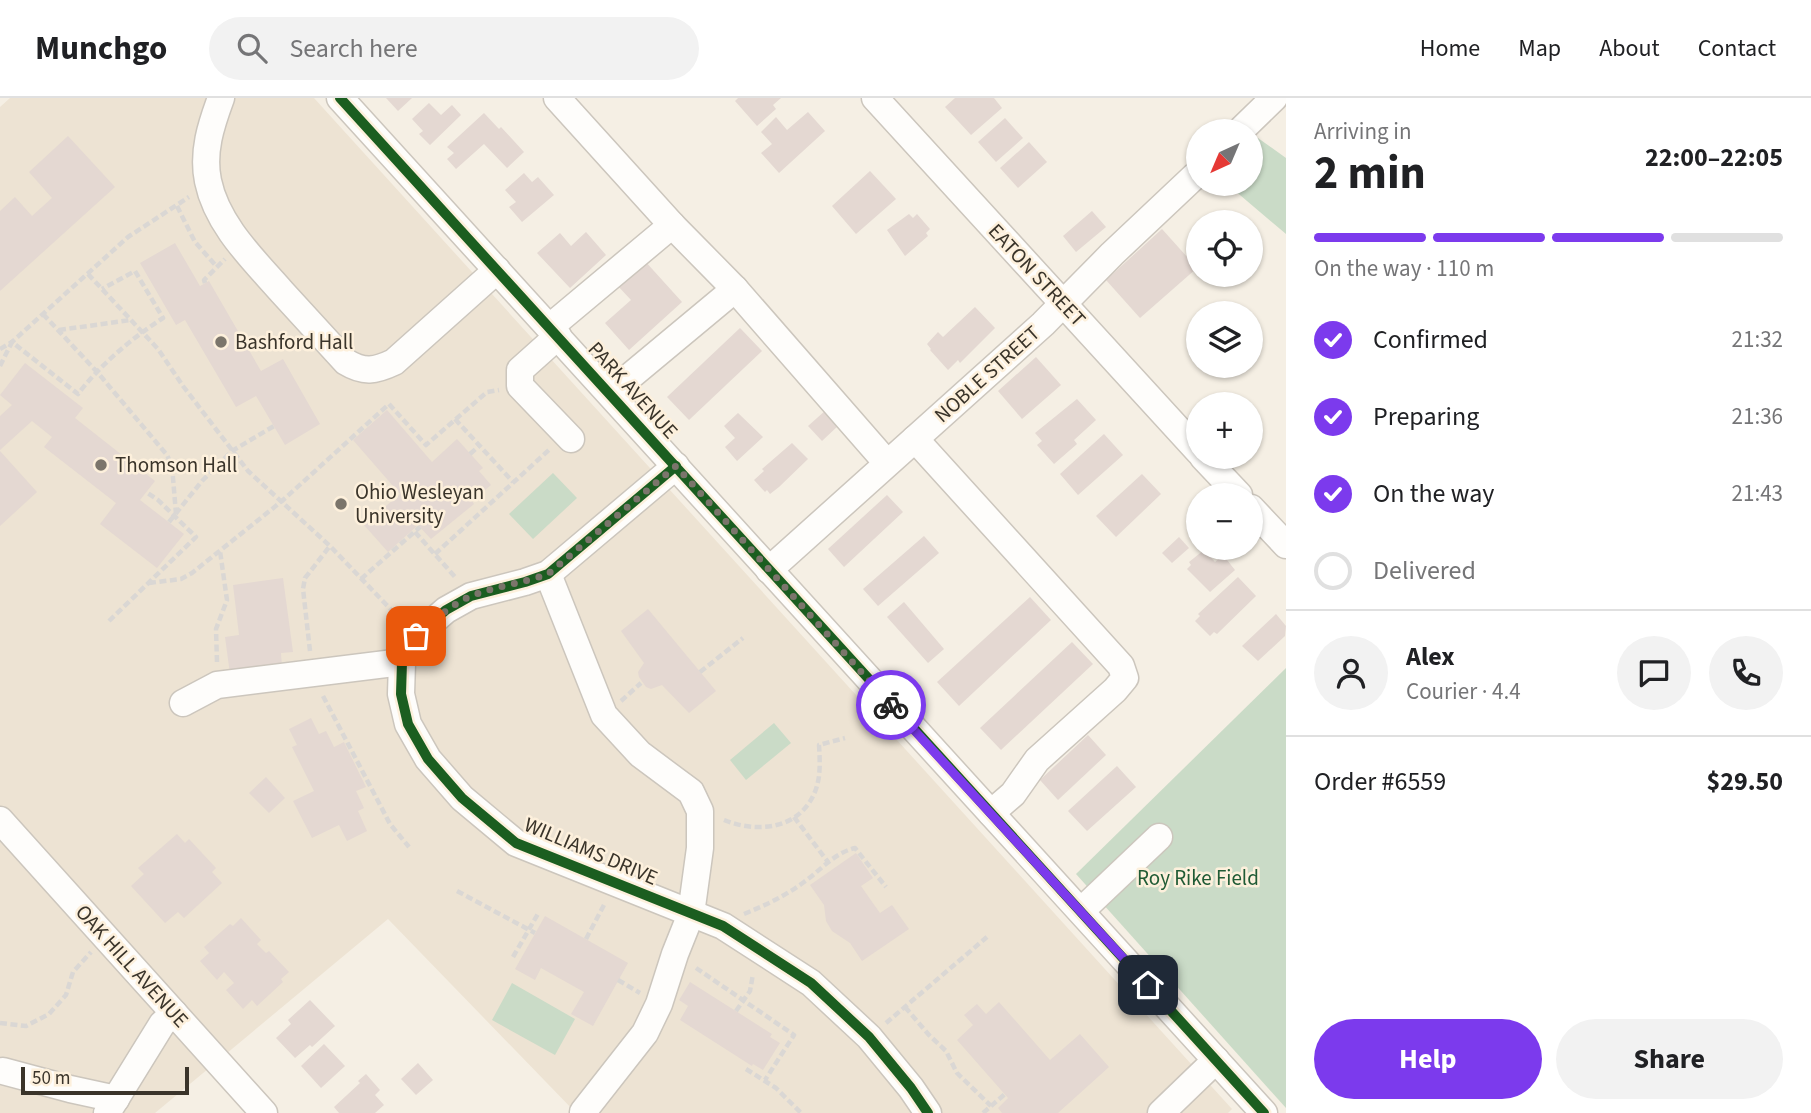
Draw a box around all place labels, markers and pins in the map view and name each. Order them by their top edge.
place label: Bashford Hall [235,327,353,357]
marker: Bashford Hall [213,334,229,350]
place label: Thomson Hall [115,450,237,480]
marker: Thomson Hall [93,457,109,473]
place label: Ohio Wesleyan University [355,477,484,531]
marker: Ohio Wesleyan University [333,496,349,512]
pin [386,606,446,666]
pin [1118,955,1178,1015]

